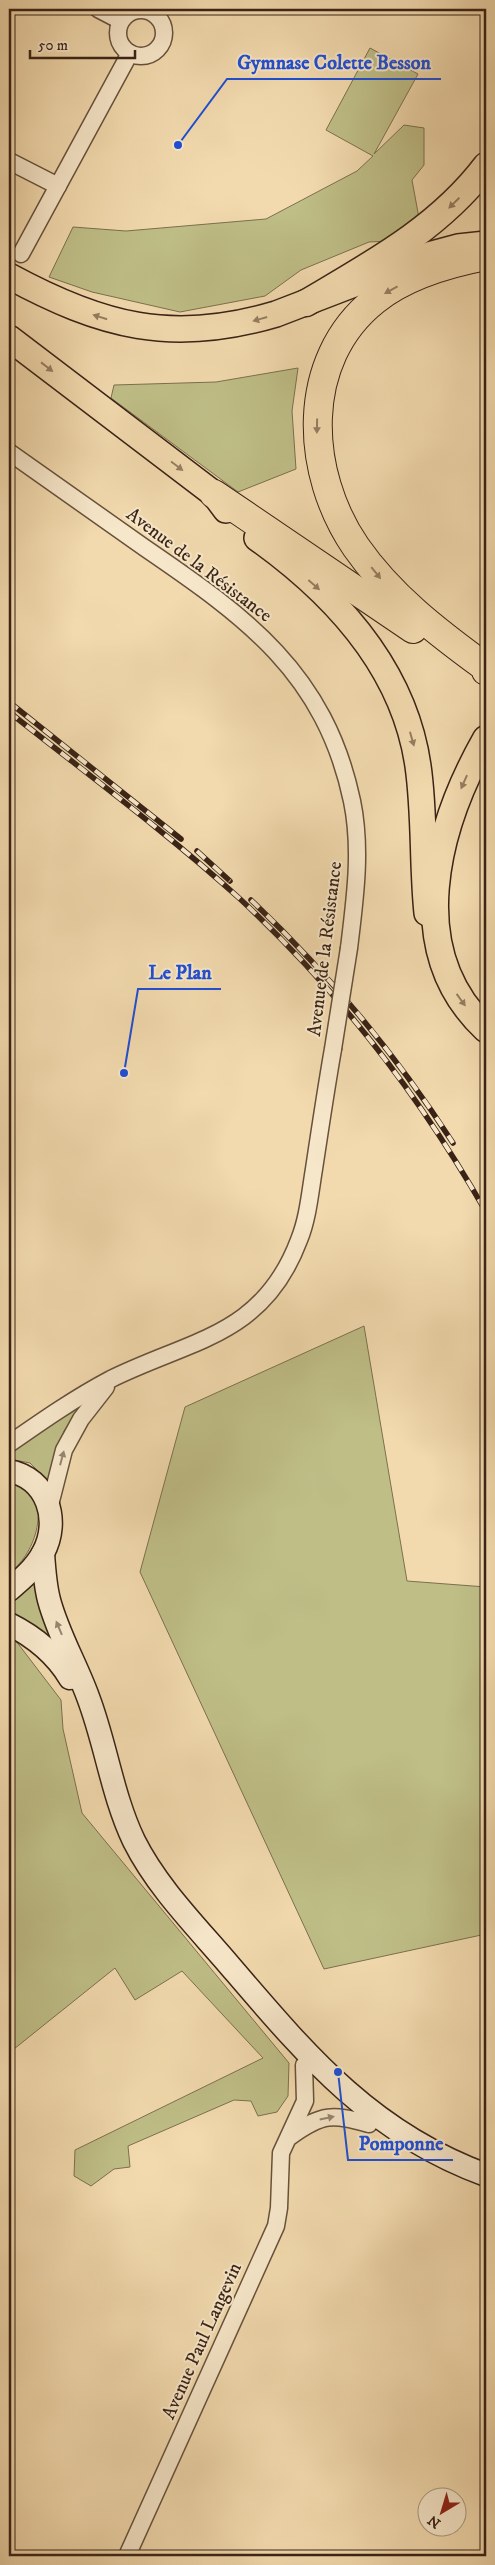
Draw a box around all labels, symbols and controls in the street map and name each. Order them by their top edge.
scale bar [30,28,135,60]
text: 50 m [38,36,68,55]
callout: Gymnase Colette Besson [227,44,441,79]
text: Gymnase Colette Besson [237,51,431,76]
one-way arrow [449,197,461,209]
one-way arrow [384,286,399,294]
one-way arrow [92,313,107,321]
one-way arrow [252,315,268,323]
one-way arrow [40,362,53,373]
one-way arrow [313,418,321,434]
one-way arrow [170,460,183,471]
street label: Avenue de la Résistance [122,503,276,627]
one-way arrow [370,567,381,580]
one-way arrow [308,579,320,591]
one-way arrow [408,732,416,747]
one-way arrow [460,775,468,789]
street label: Avenue de la Résistance [303,860,347,1038]
callout: Le Plan [138,954,221,989]
text: Le Plan [148,961,212,986]
one-way arrow [456,993,466,1007]
one-way arrow [58,1450,66,1465]
one-way arrow [55,1621,63,1635]
one-way arrow [320,2113,336,2121]
callout: Pomponne [348,2125,453,2160]
text: Pomponne [359,2132,444,2157]
street label: Avenue Paul Langevin [157,2259,247,2423]
north arrow [418,2488,468,2538]
text: N [424,2511,445,2532]

